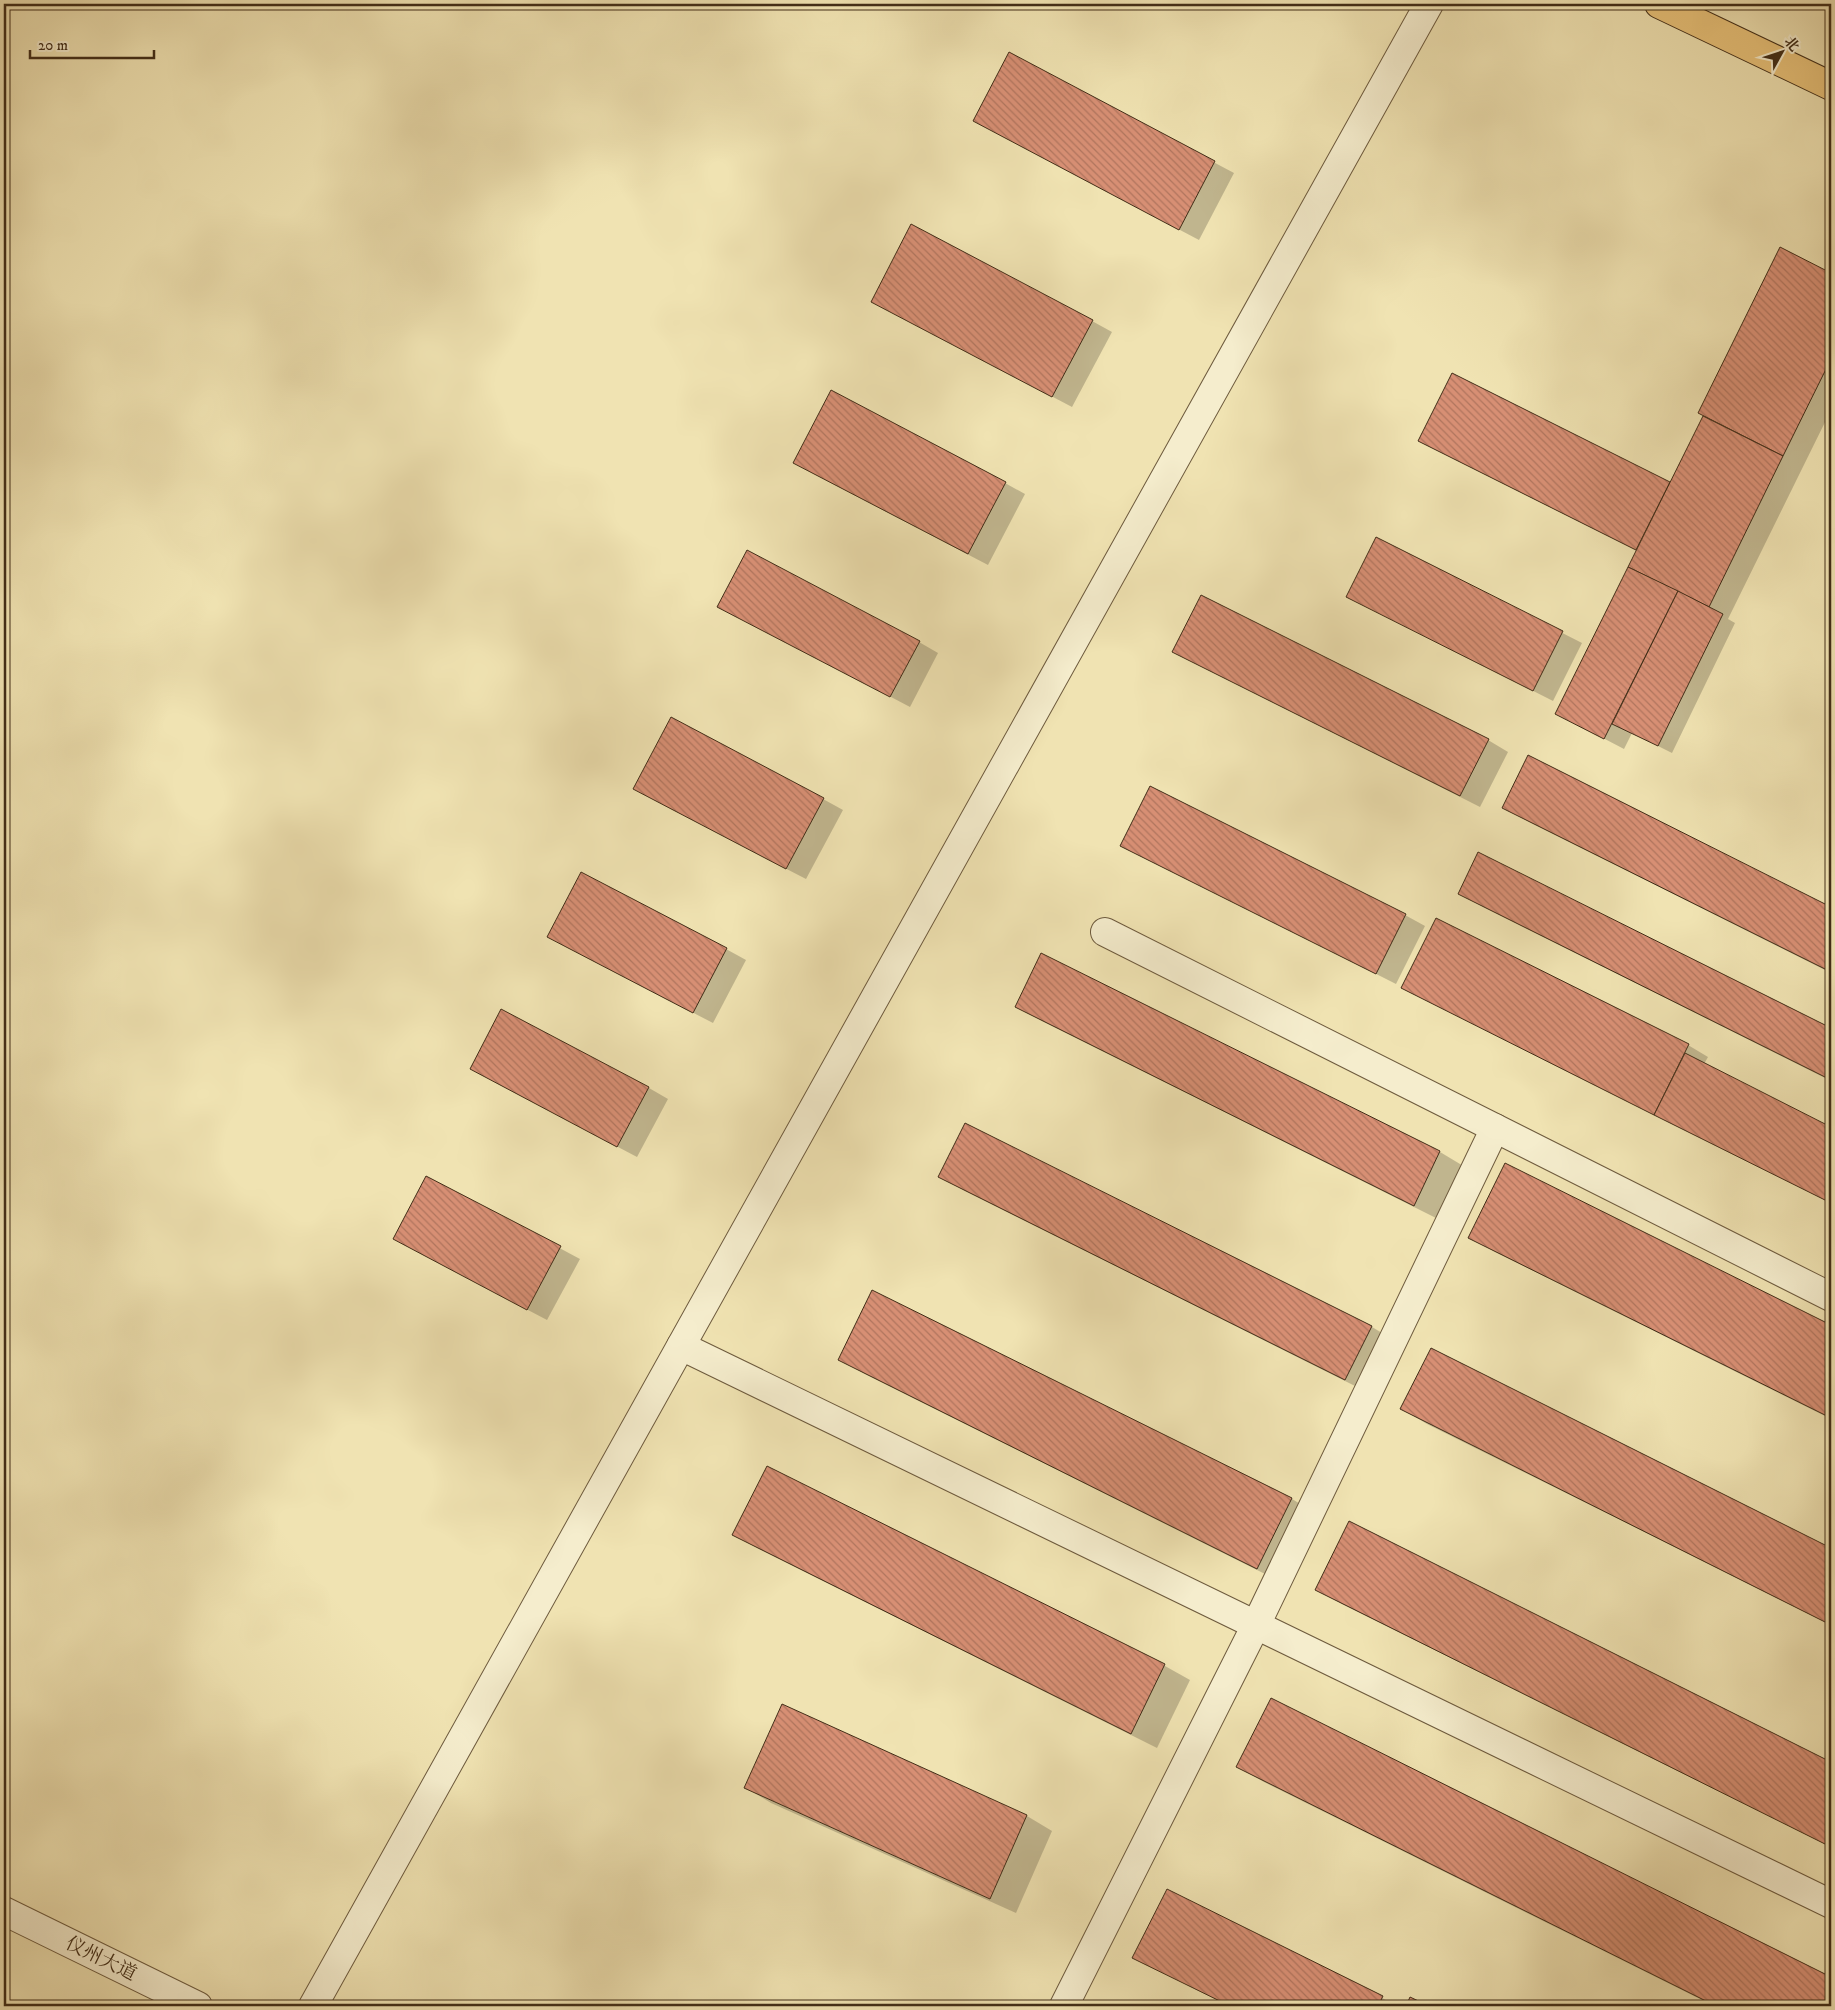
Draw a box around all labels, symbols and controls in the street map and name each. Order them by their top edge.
scale bar [30,28,154,60]
north arrow [1758,28,1808,78]
text: 北 [1780,33,1803,55]
text: 20 m [38,36,68,55]
street label: 仪州大道 [62,1932,140,1986]

